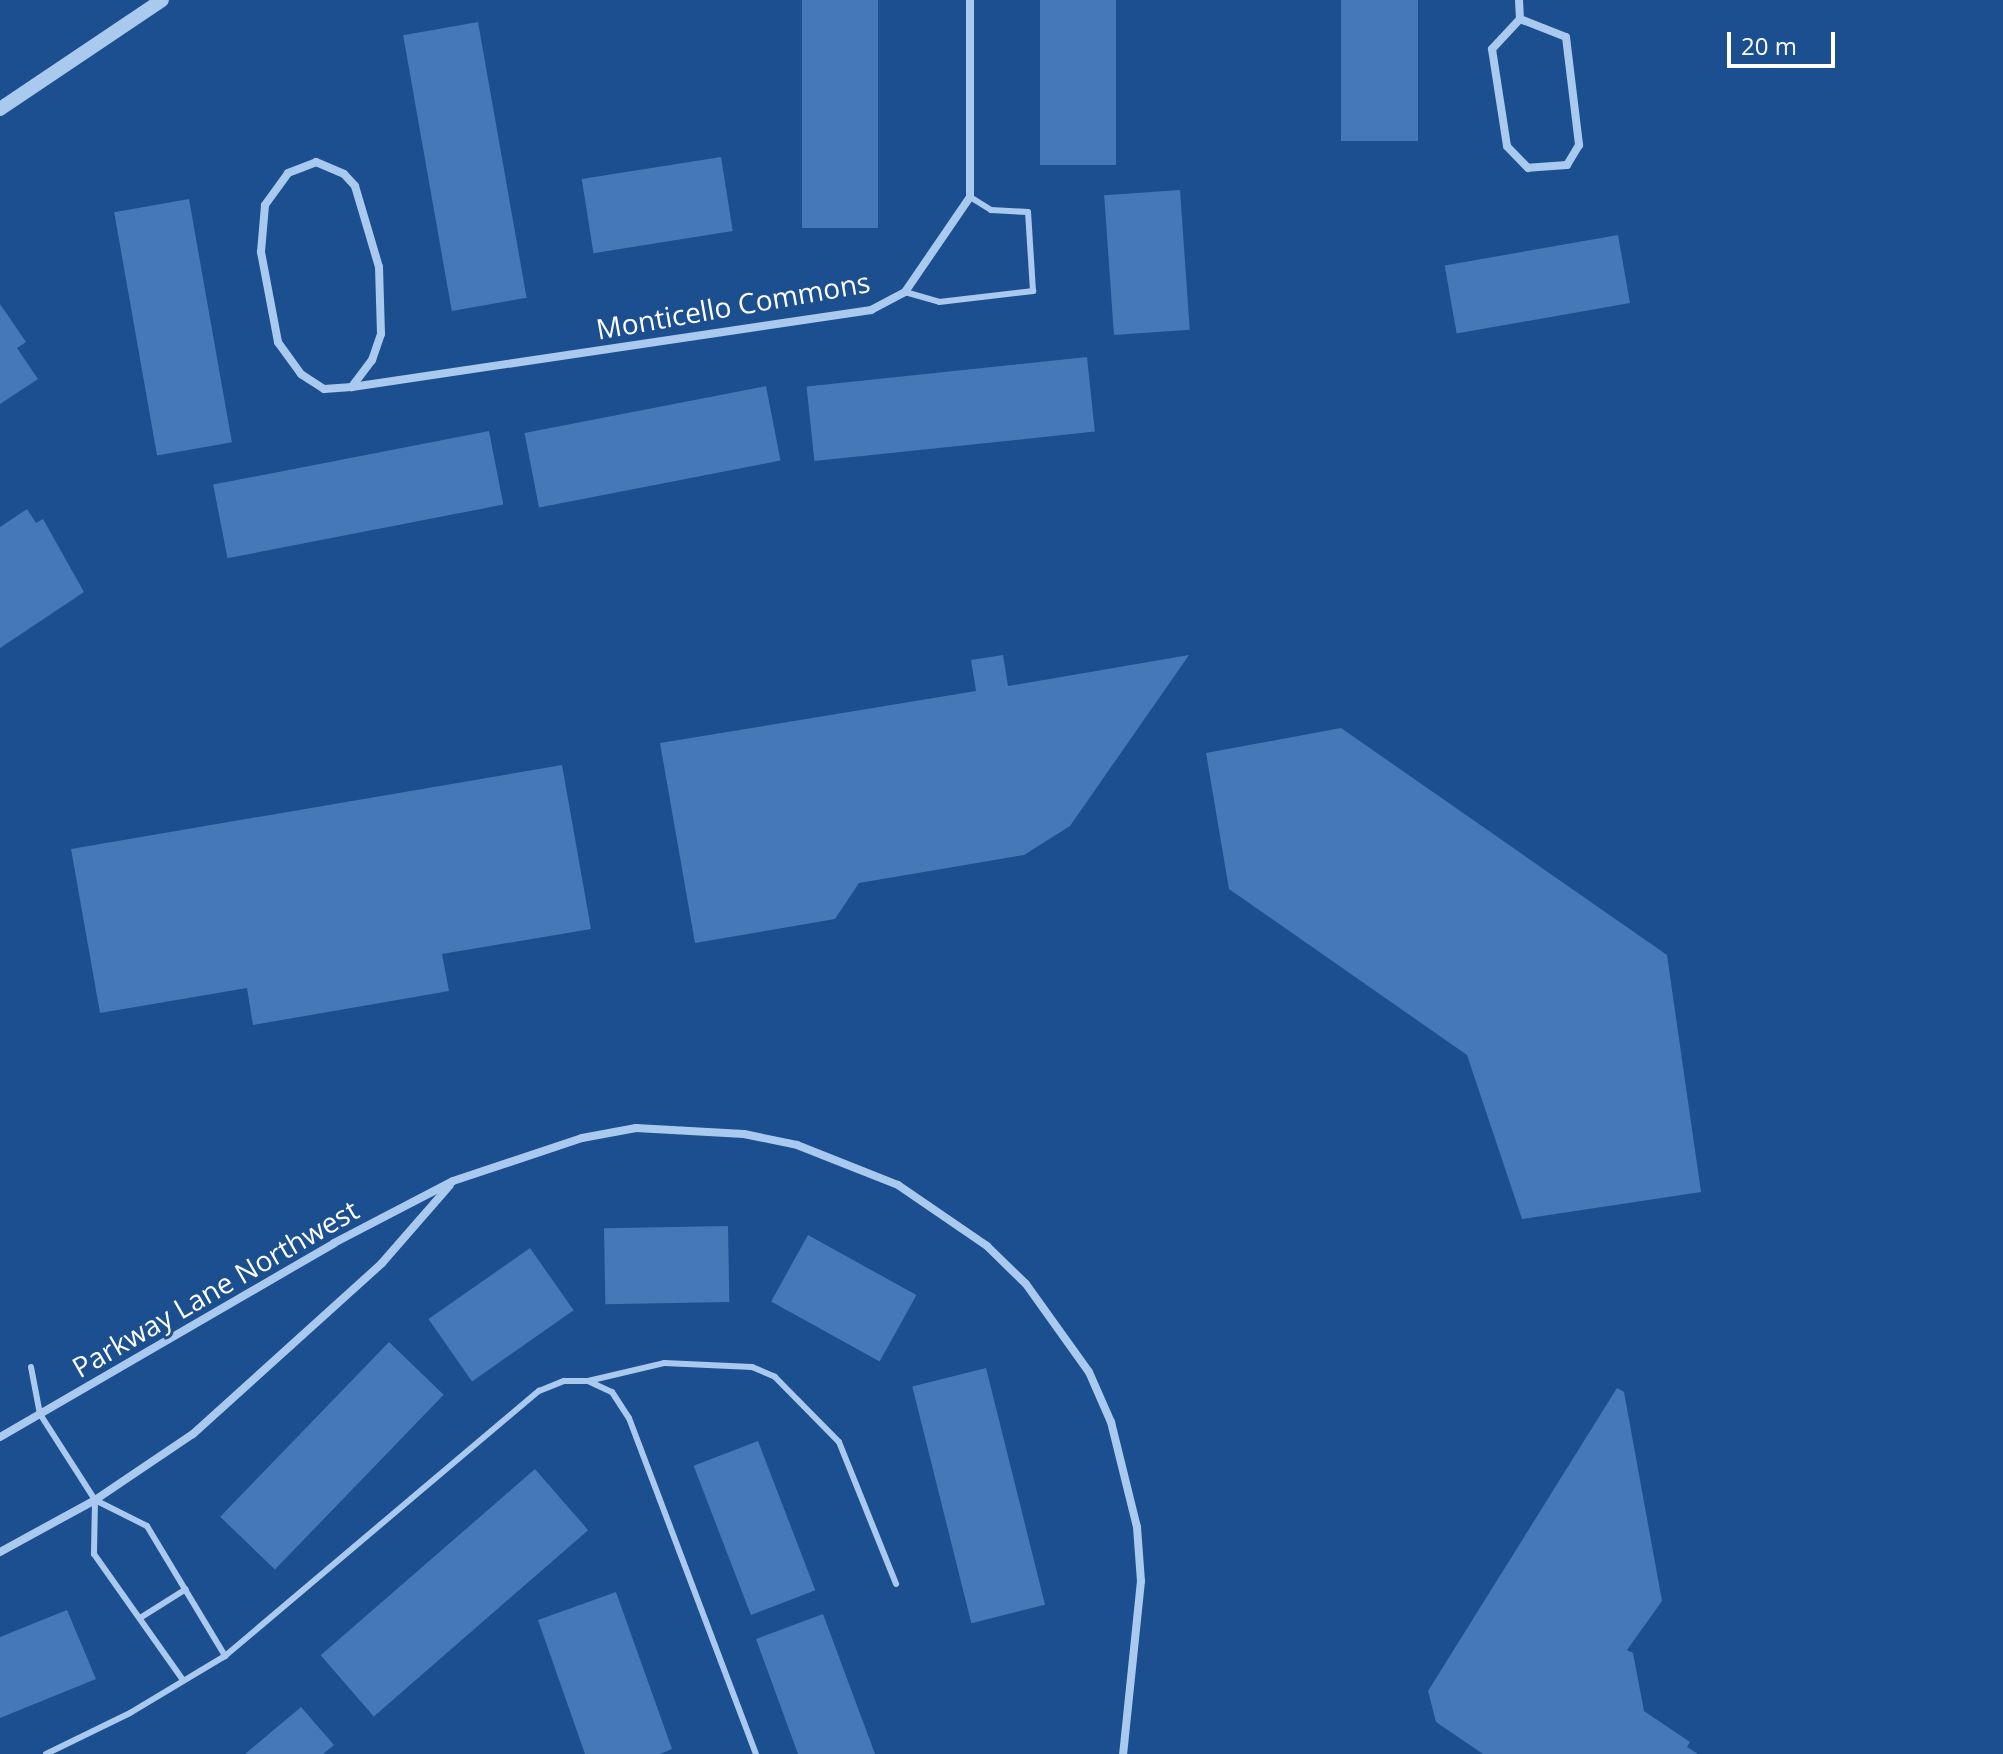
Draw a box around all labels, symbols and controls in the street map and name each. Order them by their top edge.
scale bar [1731,16,1839,66]
text: 20 m [1741,29,1797,62]
street label: Monticello Commons [594,264,872,346]
street label: Parkway Lane Northwest [66,1192,364,1384]

